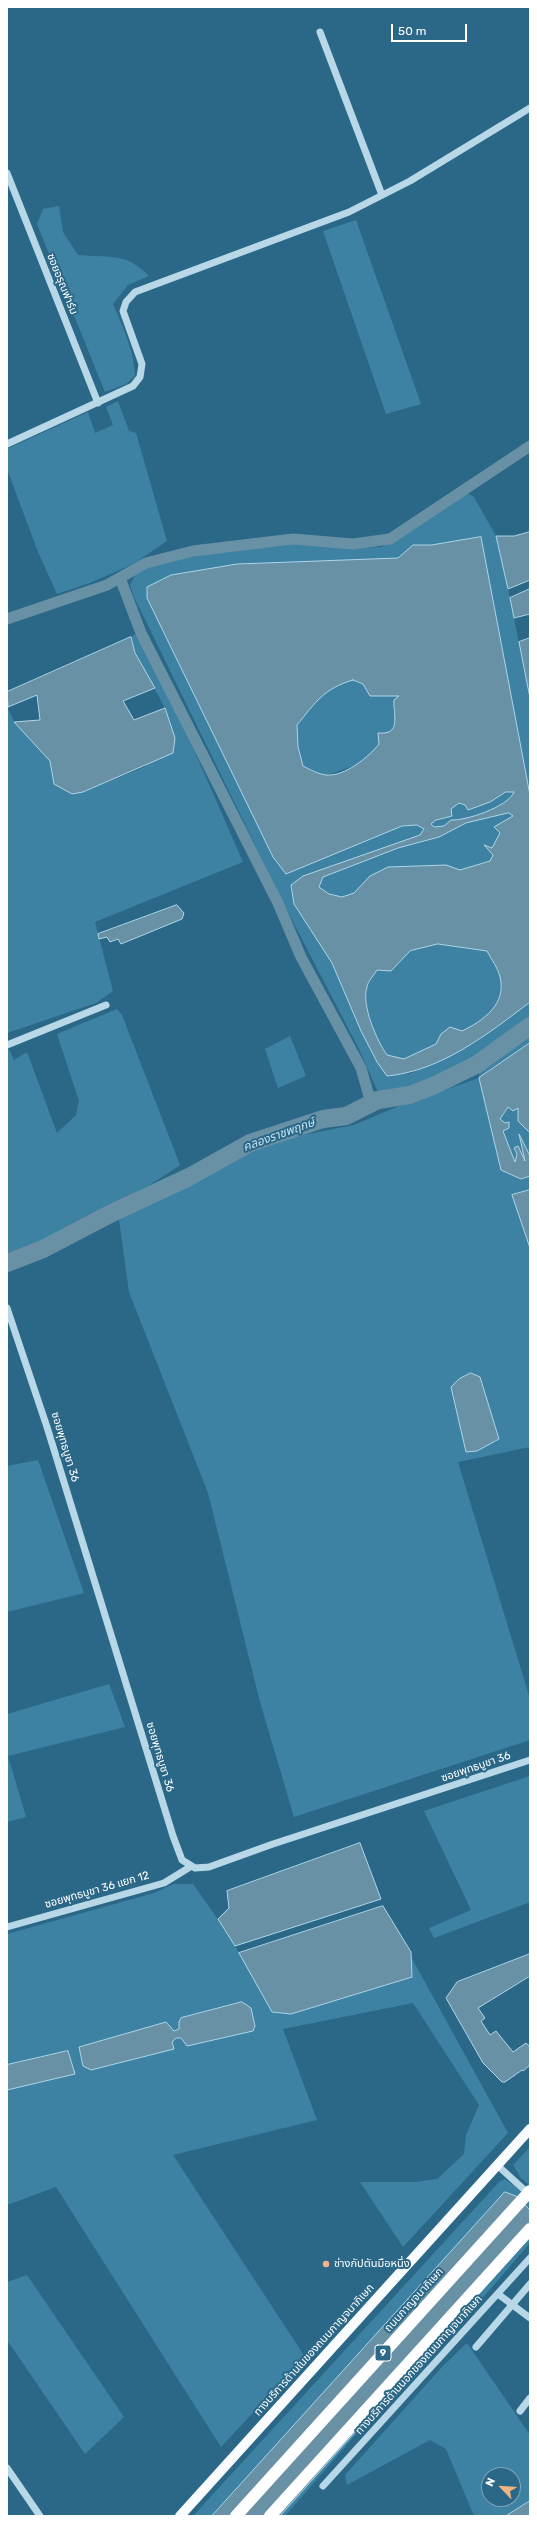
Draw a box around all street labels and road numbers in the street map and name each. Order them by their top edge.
street label: ซอยอรุณฟาร์ม [44,252,80,316]
street label: ซอยพุทธบูชา 36 [48,1410,82,1484]
street label: ซอยพุทธบูชา 36 [143,1720,177,1794]
street label: ซอยพุทธบูชา 36 [440,1749,512,1785]
street label: ซอยพุทธบูชา 36 แยก 12 [43,1869,151,1911]
street label: ถนนกาญจนาภิเษก [382,2265,446,2335]
street label: ทางบริการด้านในของถนนกาญจนาภิเษก [251,2281,377,2419]
street label: ทางบริการด้านนอกของถนนกาญจนาภิเษก [353,2293,485,2437]
road number: 9 [375,2345,391,2361]

